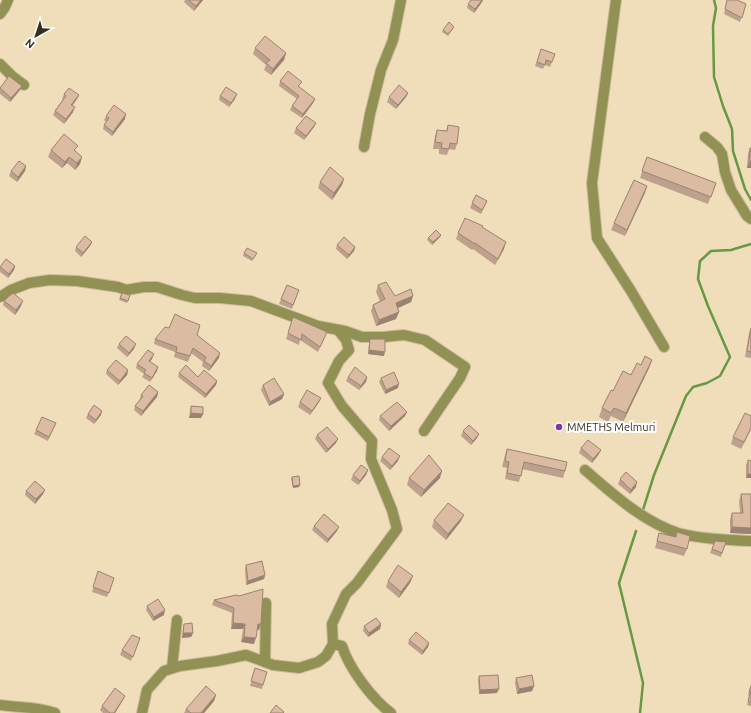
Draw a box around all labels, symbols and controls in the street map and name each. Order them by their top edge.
north arrow [16,16,56,56]
text: N [23,37,37,51]
place label: MMETHS Melmuri [567,421,655,433]
marker: MMETHS Melmuri [554,422,564,432]

